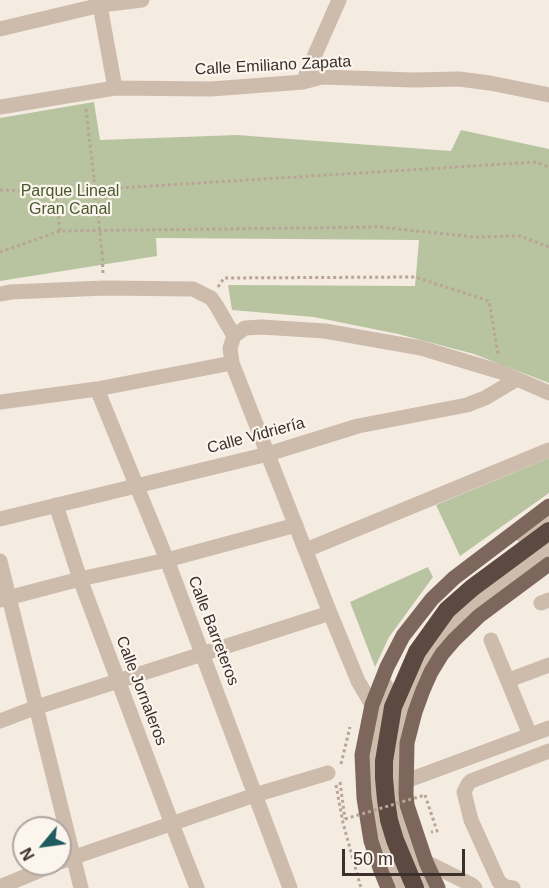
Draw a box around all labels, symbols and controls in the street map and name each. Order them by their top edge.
street label: Calle Emiliano Zapata [194,52,352,80]
park label: Parque Lineal Gran Canal [21,182,119,220]
street label: Calle Vidriería [205,414,307,458]
street label: Calle Barreteros [183,574,243,688]
street label: Calle Jornaleros [111,634,171,748]
north arrow [12,816,72,876]
scale bar [345,837,468,875]
text: N [17,845,38,863]
text: 50 m [353,849,393,869]

